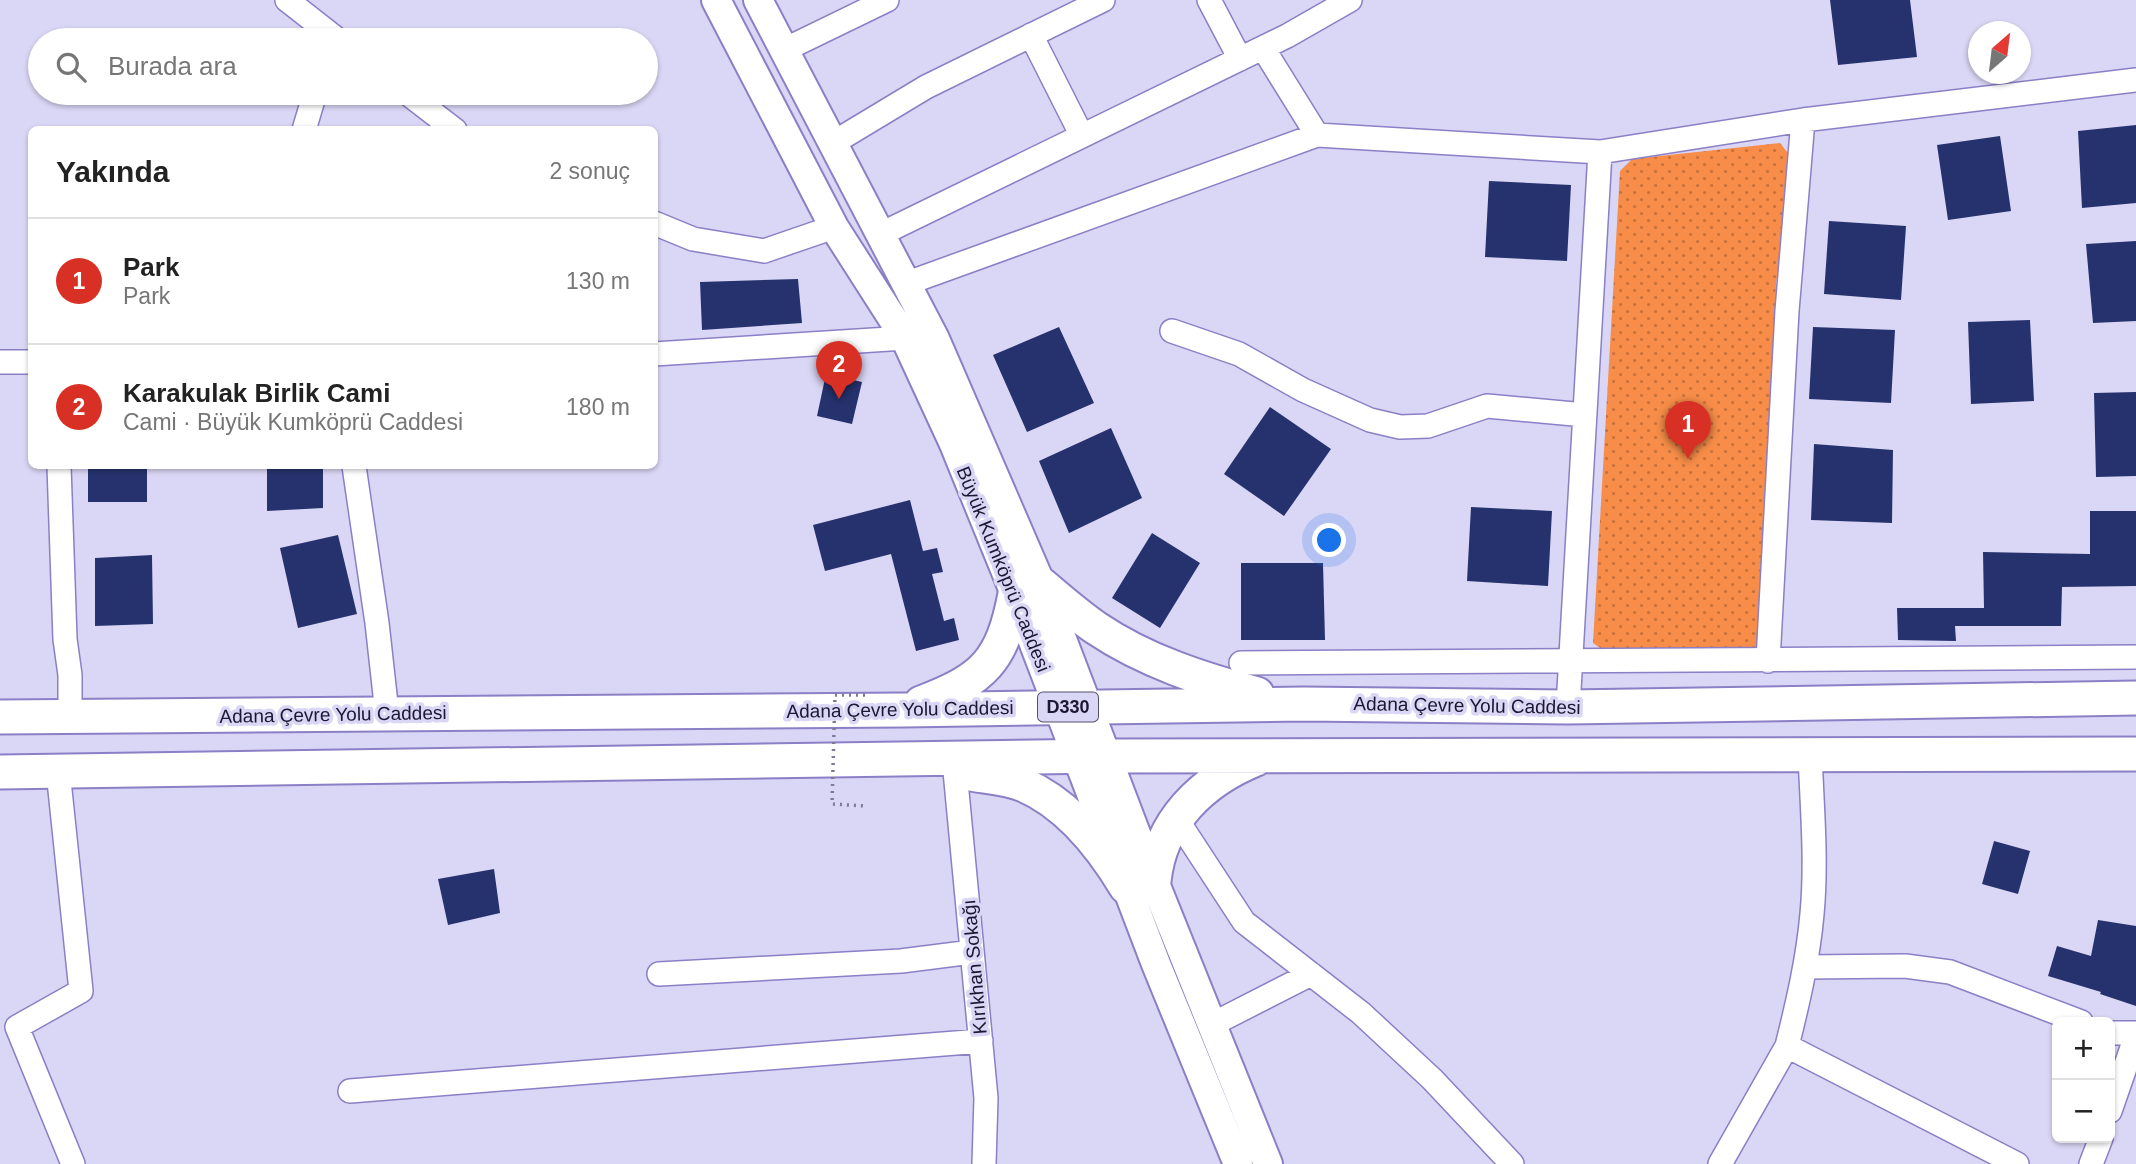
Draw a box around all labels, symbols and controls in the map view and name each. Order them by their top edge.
north arrow [1968,21,2031,84]
search box [28,28,658,105]
icon: search [52,48,90,86]
text: Burada ara [108,51,237,81]
text: Yakında [56,155,169,188]
text: 2 sonuç [549,158,630,184]
text: Park [123,252,179,282]
text: 1 [73,268,85,294]
text: 130 m [566,268,630,294]
text: Park [123,283,170,309]
pin: 2 [816,341,862,399]
text: Karakulak Birlik Cami [123,378,390,408]
text: 2 [73,394,85,420]
text: 180 m [566,394,630,420]
pin: 1 [1665,401,1711,459]
text: Cami · Büyük Kumköprü Caddesi [123,409,463,435]
street label: Büyük Kumköprü Caddesi [953,463,1054,675]
your location [1312,523,1346,557]
road number: D330 [1038,692,1098,722]
street label: Adana Çevre Yolu Caddesi [1353,693,1581,718]
street label: Adana Çevre Yolu Caddesi [786,697,1014,722]
street label: Adana Çevre Yolu Caddesi [219,702,447,727]
street label: Kırıkhan Sokağı [958,899,991,1035]
map controls [2052,1017,2115,1143]
button: + [2052,1017,2115,1080]
button: − [2052,1080,2115,1143]

